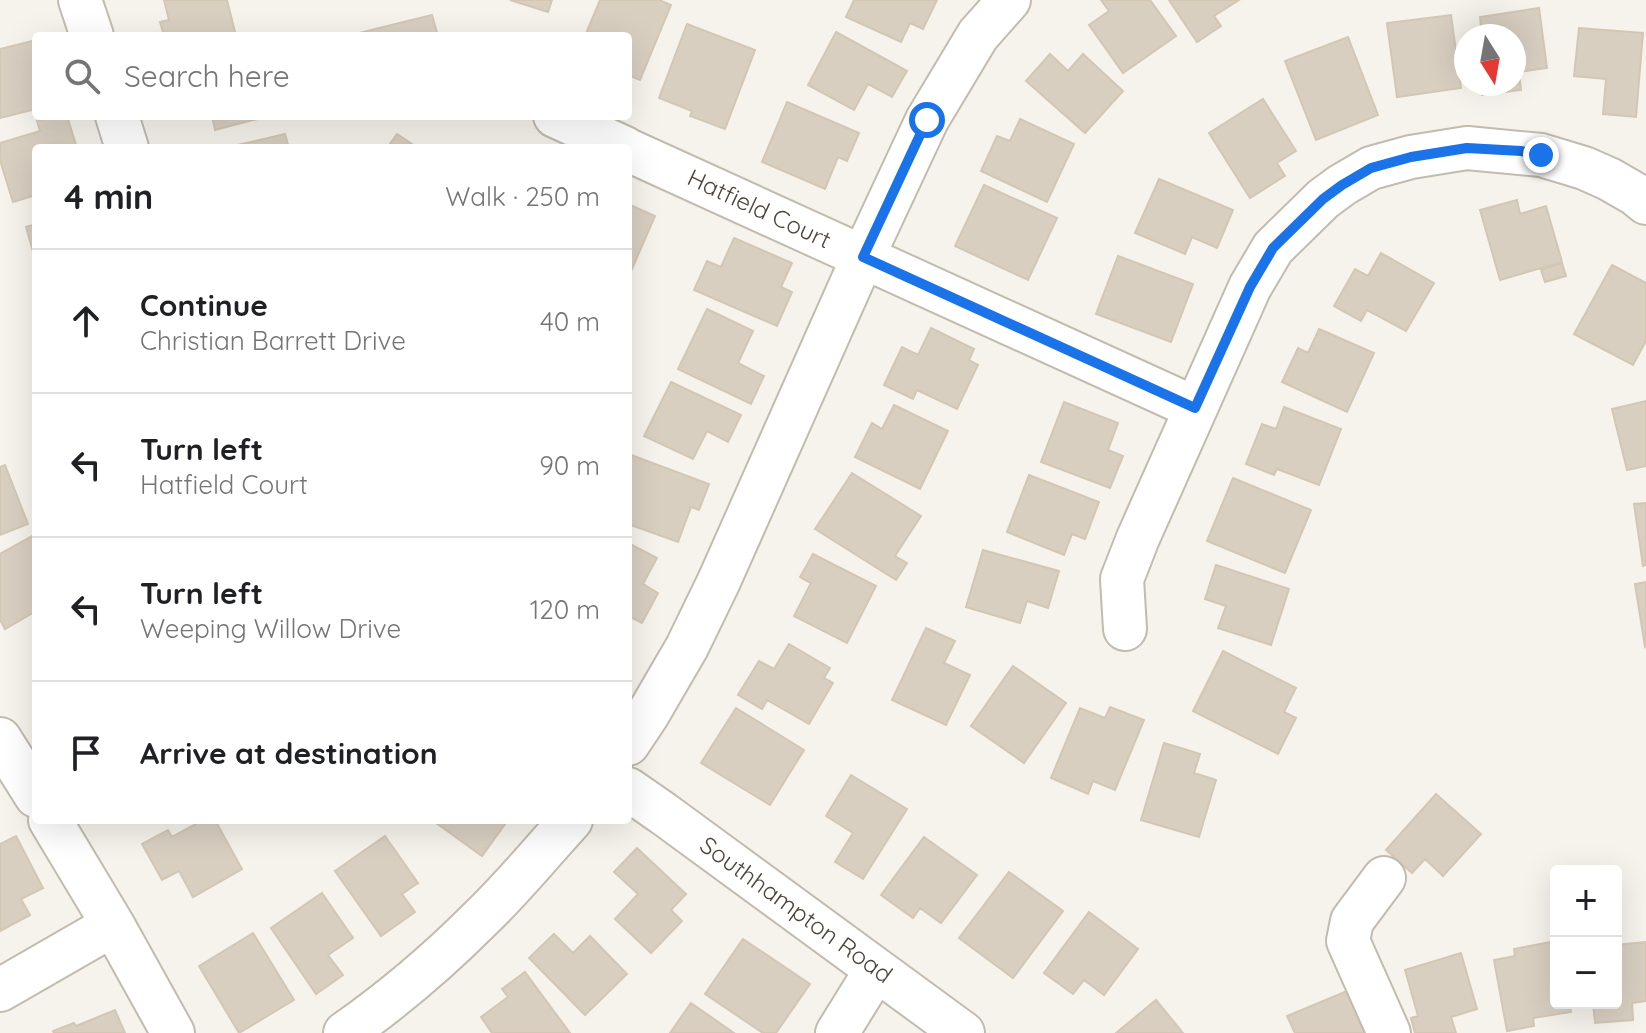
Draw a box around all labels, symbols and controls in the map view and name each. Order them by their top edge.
north arrow [1454,24,1526,96]
search box [32,32,632,120]
icon: search [60,54,104,98]
text: Search here [124,57,290,95]
route start [909,102,945,138]
route end [1523,137,1559,173]
street label: Hatfield Court [683,162,836,254]
text: 4 min [64,175,153,218]
text: Walk · 250 m [445,180,600,213]
text: Continue [140,286,268,324]
icon: ahead [64,299,108,343]
text: 40 m [540,305,600,338]
text: Christian Barrett Drive [140,324,406,357]
text: Turn left [140,430,263,468]
icon: left [64,443,108,487]
text: 90 m [539,449,600,482]
text: Hatfield Court [140,468,308,501]
text: Turn left [140,574,263,612]
icon: left [64,587,108,631]
text: 120 m [530,593,600,626]
text: Weeping Willow Drive [140,612,401,645]
icon: arrive [64,731,108,775]
text: Arrive at destination [140,734,438,772]
street label: Southhampton Road [695,829,899,989]
map controls [1550,865,1622,1009]
button: + [1550,865,1622,937]
button: − [1550,937,1622,1009]

